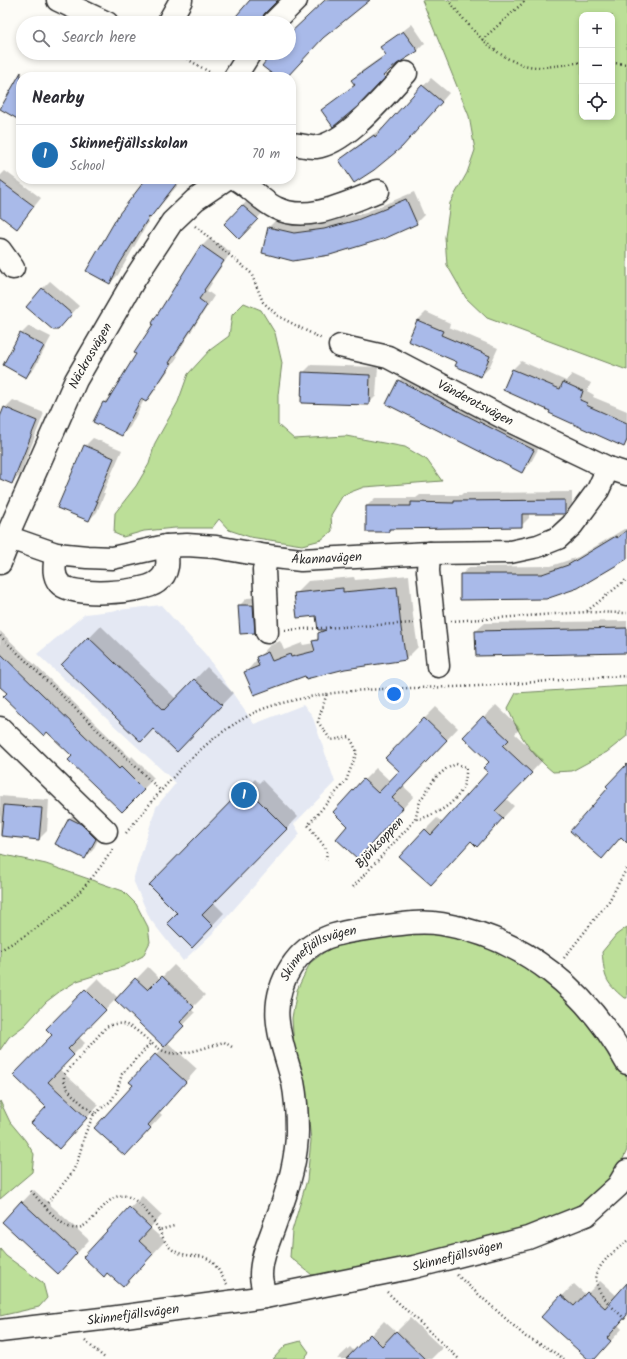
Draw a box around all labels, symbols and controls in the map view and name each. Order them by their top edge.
map controls [579,12,615,120]
button: + [579,12,615,48]
search box [16,16,296,60]
text: Search here [62,26,136,50]
icon: search [30,27,52,49]
button: − [579,48,615,84]
button: locate [579,84,615,120]
text: Nearby [32,85,84,112]
text: Skinnefjällsskolan [70,132,188,156]
text: 1 [43,144,47,165]
text: 70 m [252,144,280,165]
text: School [70,156,105,177]
street label: Näckrosvägen [63,319,118,392]
street label: Vänderotsvägen [433,374,517,432]
street label: Åkannavägen [290,546,363,571]
your location [384,684,404,704]
pin: 1 [231,780,257,810]
street label: Björksoppen [350,812,410,874]
street label: Skinnefjällsvägen [274,920,358,985]
street label: Skinnefjällsvägen [410,1234,505,1278]
street label: Skinnefjällsvägen [86,1298,180,1331]

